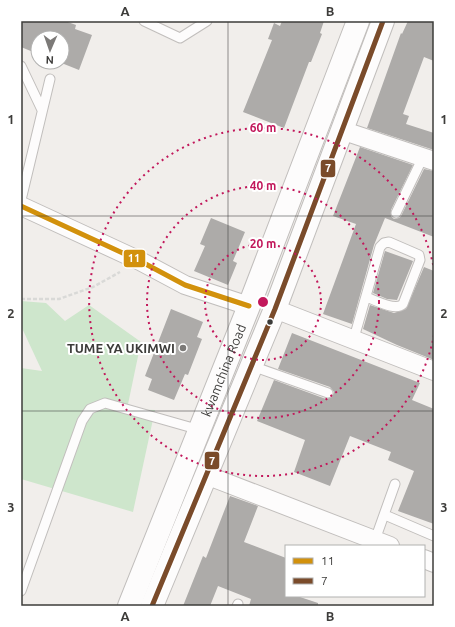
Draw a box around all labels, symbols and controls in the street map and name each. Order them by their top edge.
text: A [120,4,130,18]
text: B [326,4,335,18]
north arrow [30,30,70,70]
text: N [45,54,54,66]
text: 1 [7,112,15,126]
text: 1 [440,112,448,126]
text: 60 m [250,121,276,134]
line badge: 7 [320,159,336,178]
text: 7 [325,162,331,174]
text: 40 m [250,179,276,192]
text: 20 m [250,237,276,250]
line badge: 11 [123,249,146,268]
text: 11 [128,252,140,264]
centre of rings [256,295,270,309]
text: 2 [7,306,15,320]
text: 2 [440,306,448,320]
unlabelled marker [265,317,275,327]
street label: kwamchina Road [199,322,248,418]
place label: TUME YA UKIMWI [67,341,175,355]
marker: TUME YA UKIMWI [178,343,188,353]
line badge: 7 [204,451,220,470]
text: 7 [209,455,215,467]
text: 3 [7,500,15,514]
text: 3 [440,500,448,514]
legend [285,545,425,597]
text: 11 [321,554,335,567]
text: 7 [321,574,328,587]
text: A [120,609,130,623]
text: B [326,609,335,623]

